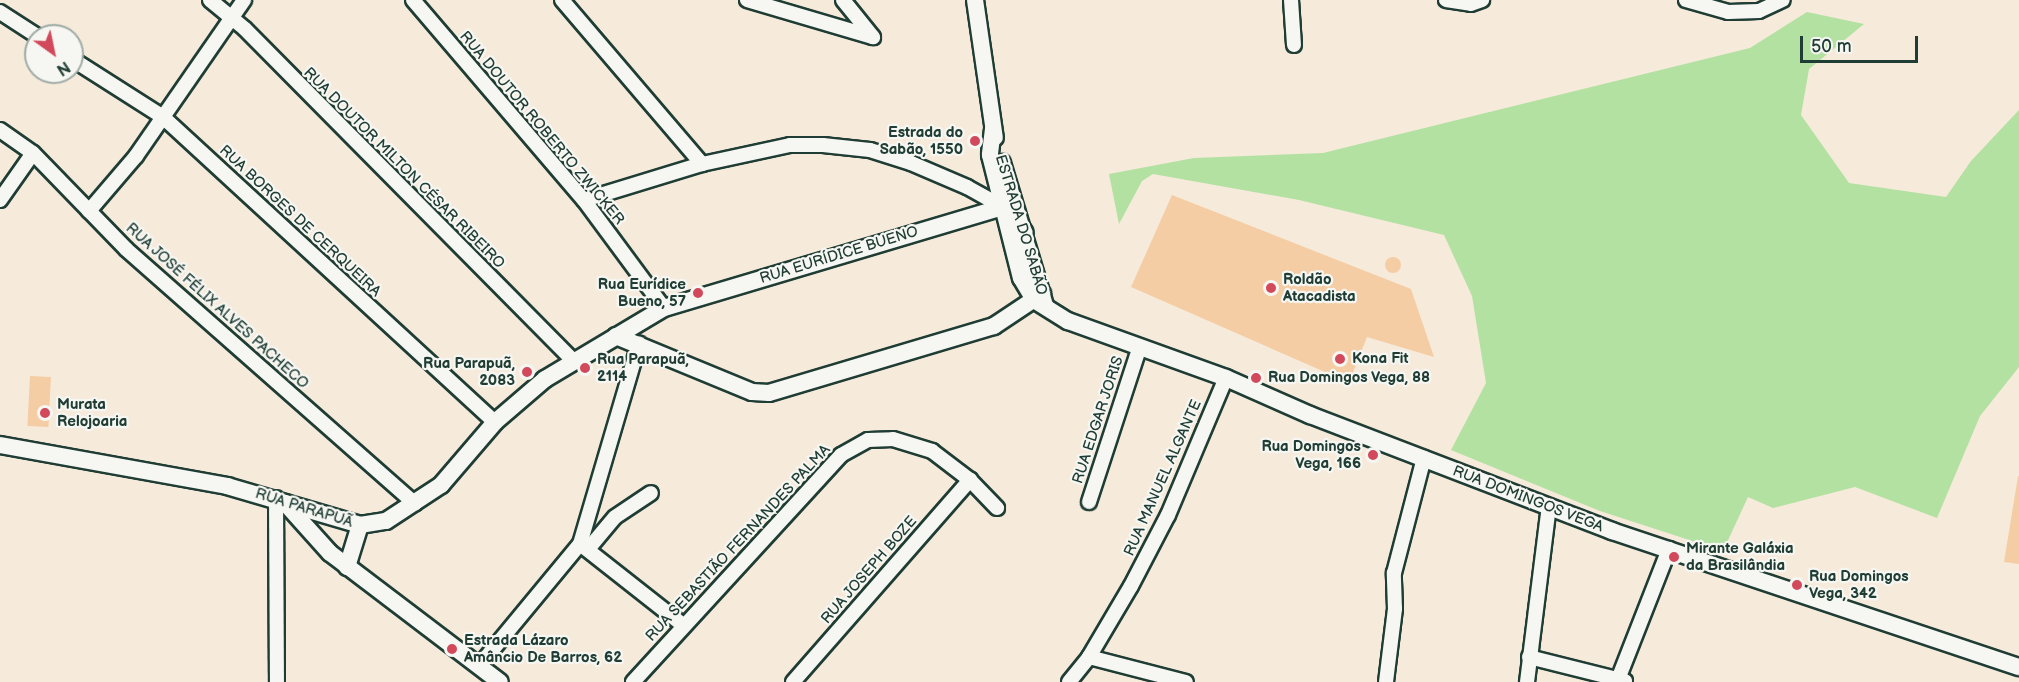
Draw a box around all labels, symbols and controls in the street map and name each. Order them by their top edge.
north arrow [24,24,84,84]
scale bar [1803,24,1922,62]
street label: RUA DOUTOR ROBERTO ZWICKER [456,28,628,228]
text: 50 m [1811,36,1852,57]
text: N [53,57,73,79]
street label: RUA DOUTOR MILTON CÉSAR RIBEIRO [300,64,508,272]
place label: Estrada do Sabão, 1550 [880,123,963,158]
marker: Estrada do Sabão, 1550 [968,134,982,148]
street label: RUA BORGES DE CERQUEIRA [216,141,384,301]
street label: ESTRADA DO SABÃO [991,153,1051,297]
street label: RUA JOSÉ FÉLIX ALVES PACHECO [122,219,312,393]
street label: RUA EURÍDICE BUENO [758,222,920,288]
place label: Roldão Atacadista [1283,270,1356,305]
place label: Rua Eurídice Bueno, 57 [598,275,686,310]
marker: Roldão Atacadista [1264,281,1278,295]
marker: Rua Eurídice Bueno, 57 [691,286,705,300]
place label: Rua Parapuã, 2114 [597,350,689,385]
place label: Kona Fit [1352,350,1408,368]
marker: Kona Fit [1333,352,1347,366]
place label: Rua Parapuã, 2083 [423,354,515,389]
street label: RUA EDGAR JORIS [1069,354,1127,486]
marker: Rua Parapuã, 2114 [578,361,592,375]
marker: Rua Parapuã, 2083 [520,365,534,379]
place label: Rua Domingos Vega, 88 [1268,369,1431,387]
marker: Rua Domingos Vega, 88 [1249,371,1263,385]
place label: Murata Relojoaria [57,395,127,430]
street label: RUA MANUEL ALGANTE [1120,397,1206,559]
marker: Murata Relojoaria [38,406,52,420]
place label: Rua Domingos Vega, 166 [1261,437,1361,472]
street label: RUA SEBASTIÃO FERNANDES PALMA [642,441,834,645]
marker: Rua Domingos Vega, 166 [1366,448,1380,462]
street label: RUA DOMINGOS VEGA [1450,462,1606,536]
street label: RUA PARAPUÃ [253,485,355,531]
street label: RUA JOSEPH BOZE [817,512,921,628]
place label: Mirante Galáxia da Brasilândia [1686,539,1794,574]
marker: Mirante Galáxia da Brasilândia [1667,550,1681,564]
place label: Rua Domingos Vega, 342 [1809,567,1909,602]
marker: Rua Domingos Vega, 342 [1790,578,1804,592]
place label: Estrada Lázaro Amâncio De Barros, 62 [464,631,622,666]
marker: Estrada Lázaro Amâncio De Barros, 62 [445,642,459,656]

